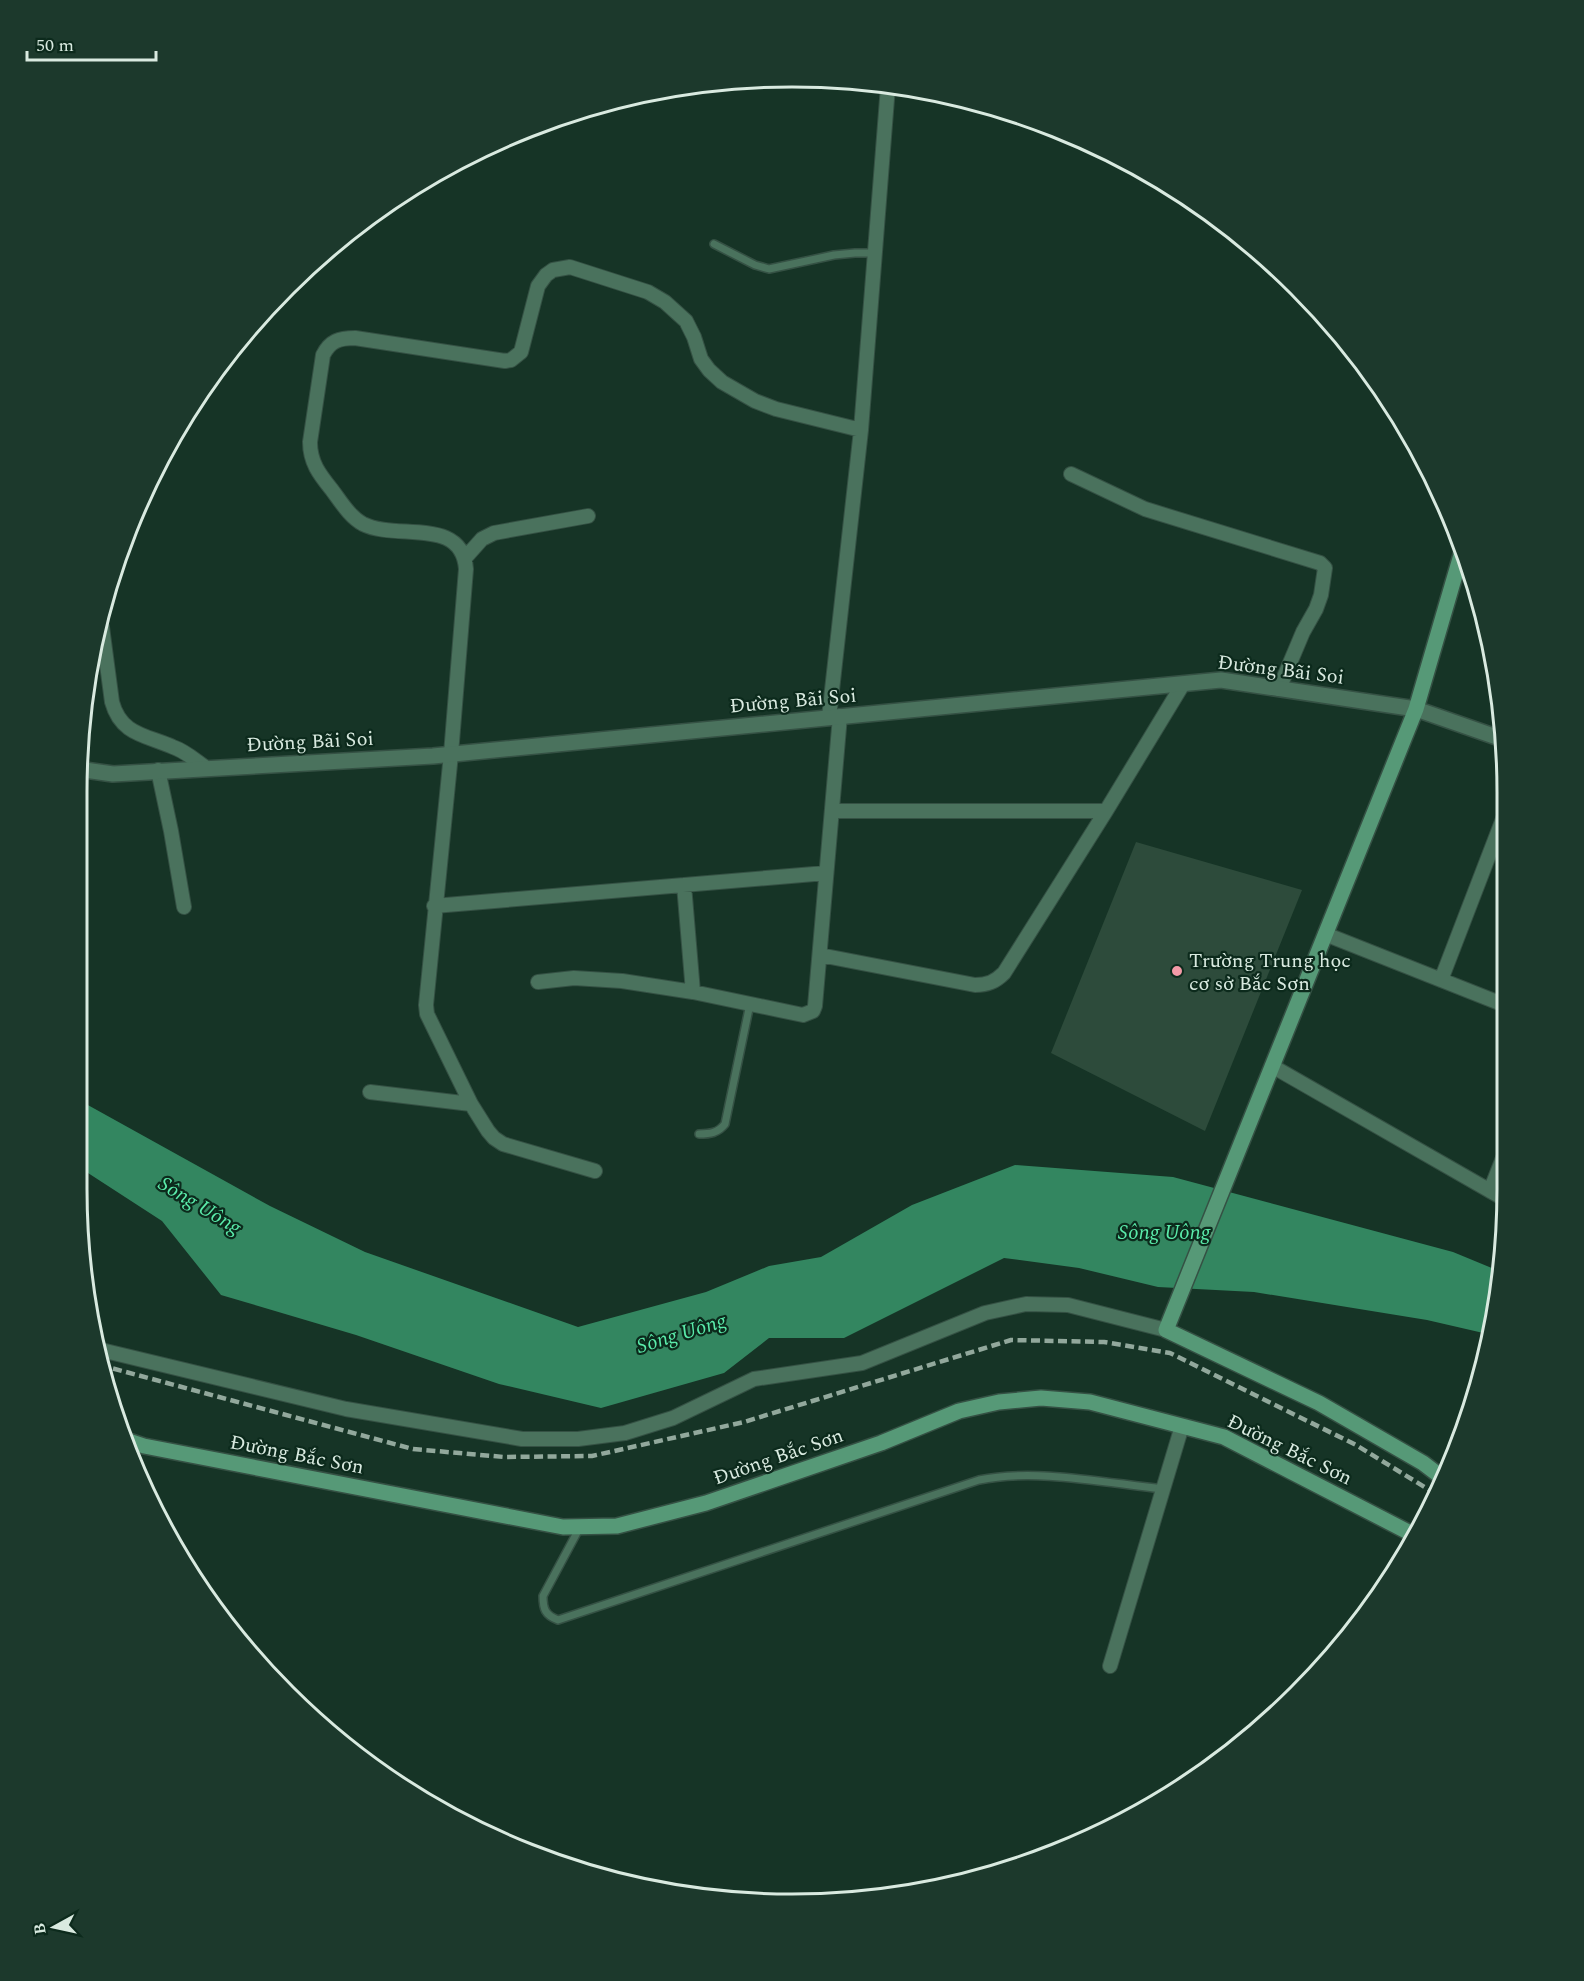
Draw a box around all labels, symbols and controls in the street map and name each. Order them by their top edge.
scale bar [27,24,156,62]
text: 50 m [36,32,74,59]
street label: Đường Bãi Soi [1216,647,1346,693]
street label: Đường Bãi Soi [728,681,858,721]
street label: Đường Bãi Soi [246,724,374,760]
place label: Trường Trung học cơ sở Bắc Sơn [1189,946,1351,999]
marker: Trường Trung học cơ sở Bắc Sơn [1170,964,1184,978]
water label: Sông Uông [152,1168,248,1244]
water label: Sông Uông [1118,1217,1211,1249]
water label: Sông Uông [633,1305,731,1363]
street label: Đường Bắc Sơn [1222,1407,1357,1493]
street label: Đường Bắc Sơn [709,1421,847,1493]
street label: Đường Bắc Sơn [227,1427,366,1483]
north arrow [24,1897,84,1957]
text: B [27,1922,53,1936]

